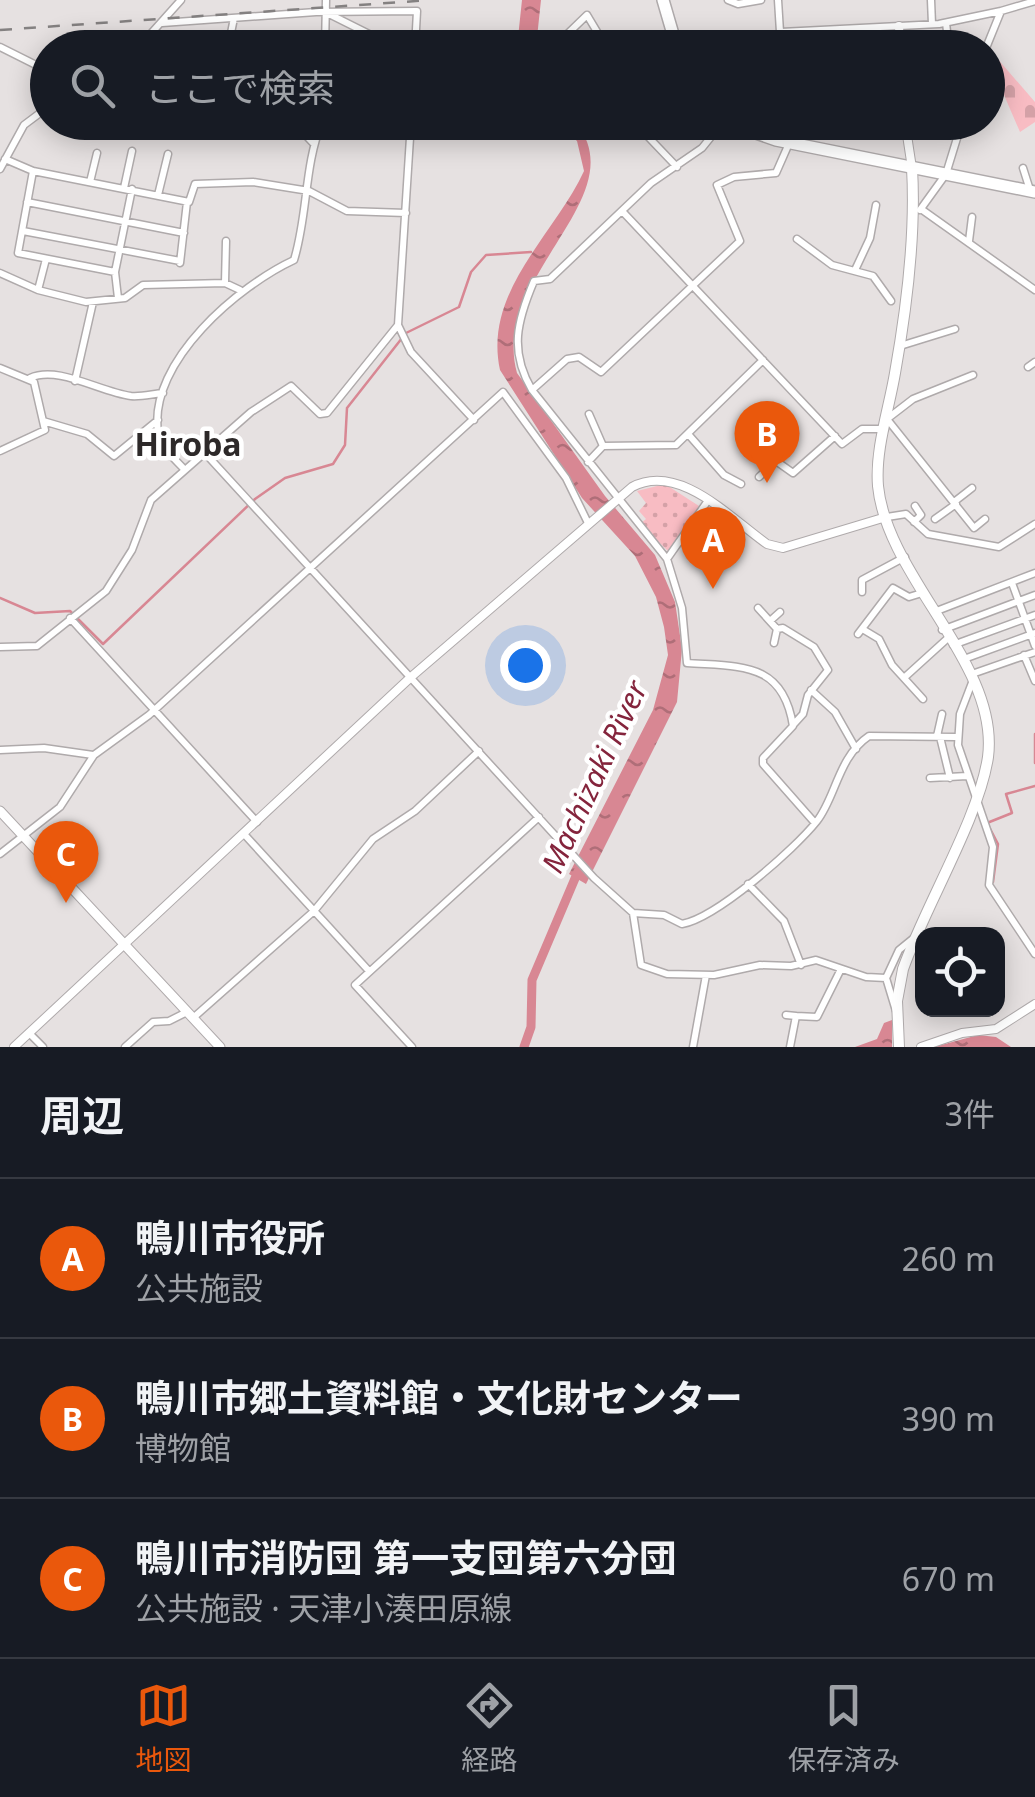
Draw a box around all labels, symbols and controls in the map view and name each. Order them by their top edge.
search box [30,30,1005,140]
icon: search [65,58,120,113]
text: ここで検索 [145,61,335,113]
pin: B [734,400,800,483]
district label: Hiroba [134,422,242,465]
pin: A [680,506,746,589]
your location [500,640,551,691]
water label: Machizaki River [531,673,657,879]
pin: C [34,820,98,903]
map controls [915,927,1005,1017]
button: locate [915,927,1005,1017]
text: 周辺 [40,1086,124,1143]
text: 3件 [945,1092,995,1135]
text: 鴨川市役所 [135,1211,325,1263]
text: A [61,1237,84,1280]
text: 260 m [902,1237,995,1280]
text: 公共施設 [135,1266,263,1309]
text: 鴨川市郷土資料館・文化財センター [135,1371,743,1423]
text: B [62,1397,83,1440]
text: 390 m [902,1397,995,1440]
text: 博物館 [135,1426,231,1469]
text: 鴨川市消防団 第一支団第六分団 [135,1531,677,1583]
text: C [62,1557,83,1600]
text: 670 m [902,1557,995,1600]
text: 公共施設 · 天津小湊田原線 [135,1586,512,1629]
tab: 地図 [135,1678,191,1778]
tab: 経路 [461,1678,518,1778]
tab: 保存済み [788,1678,900,1778]

